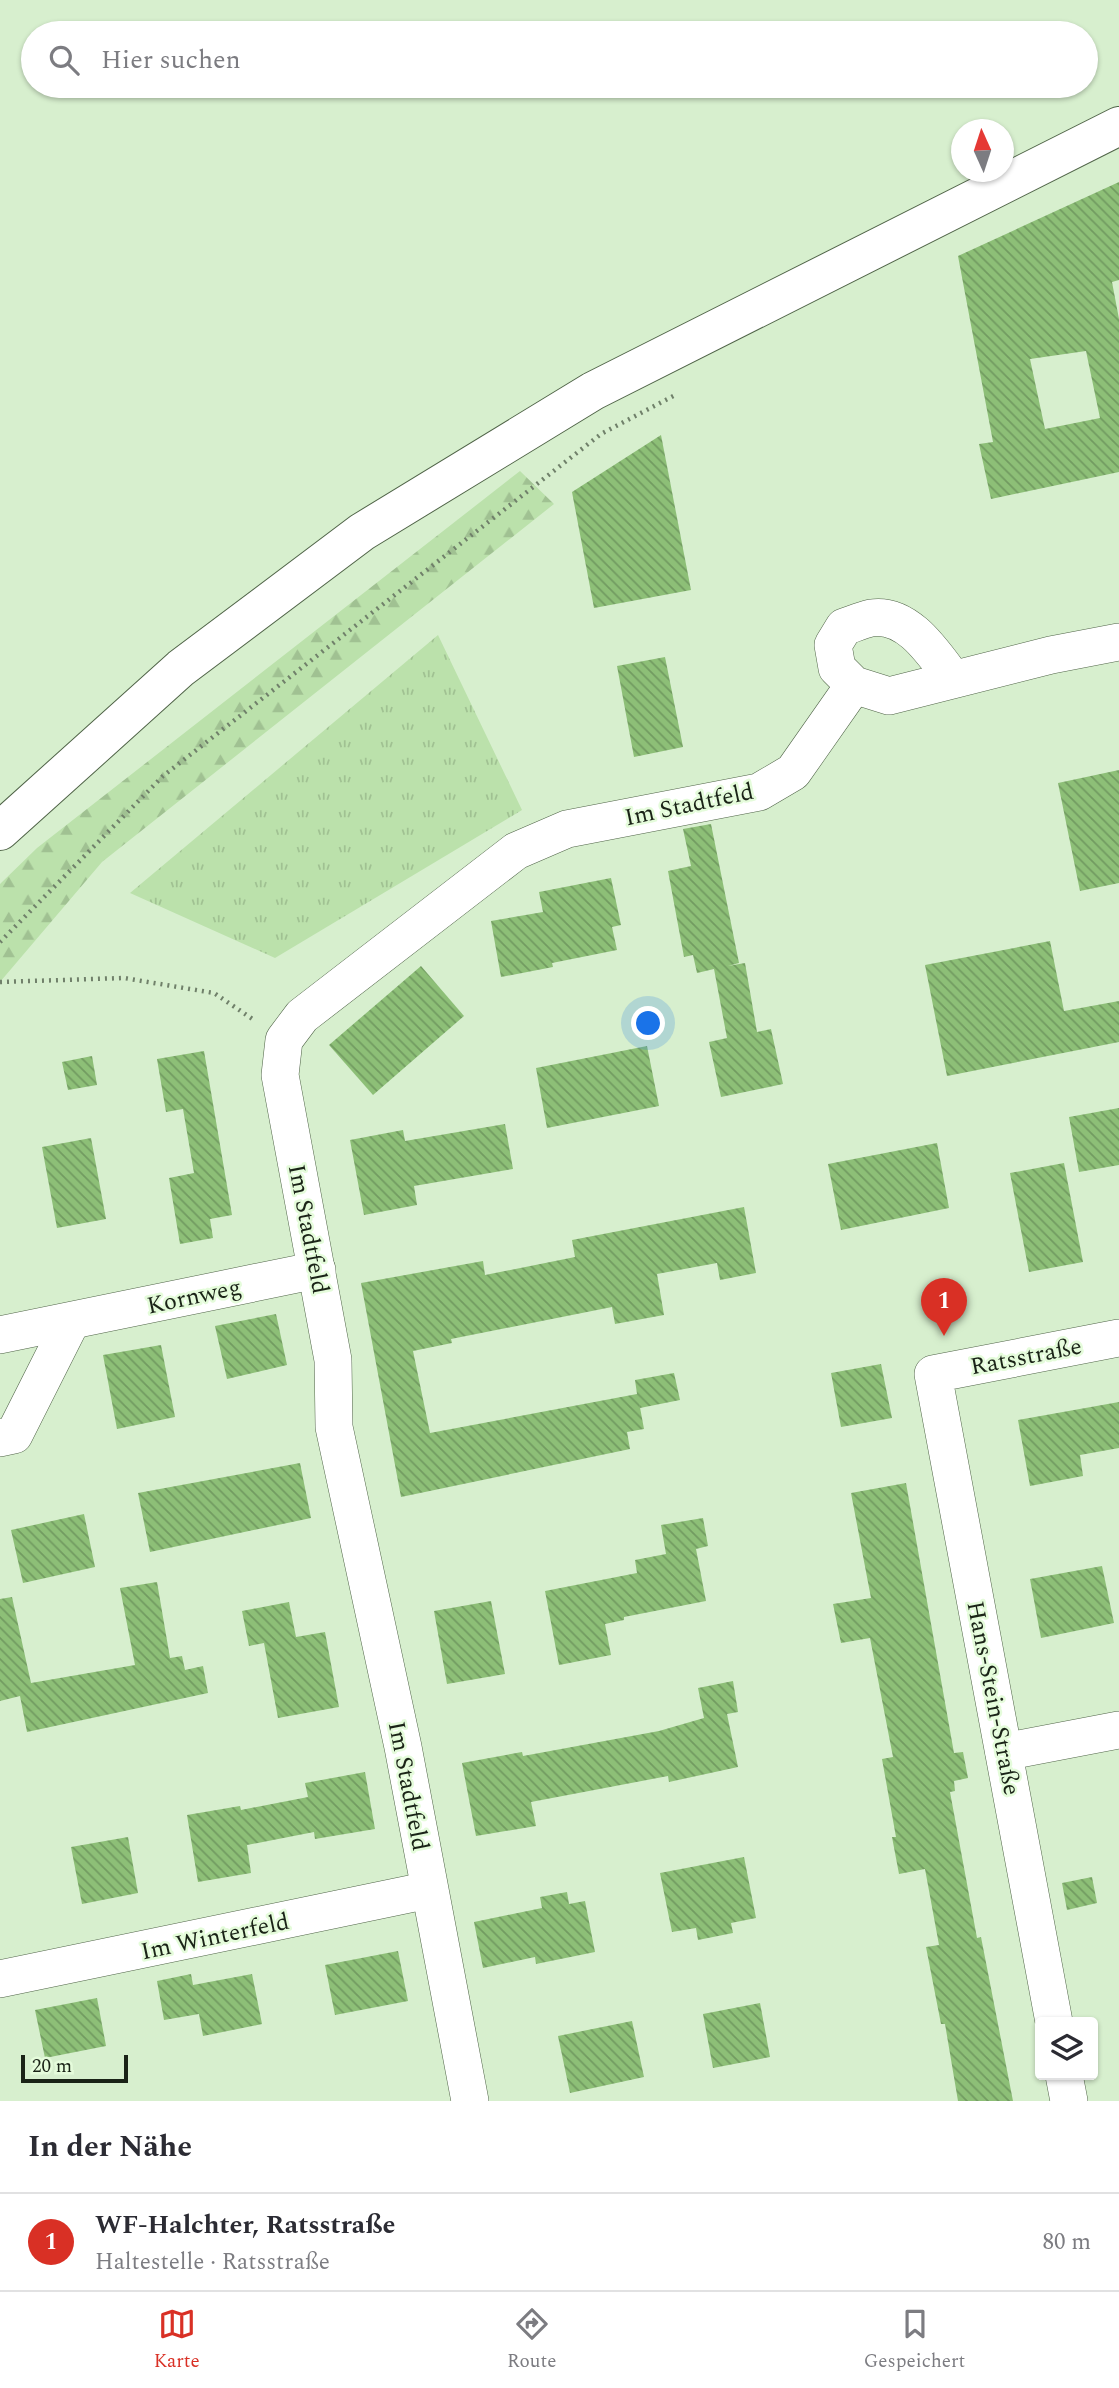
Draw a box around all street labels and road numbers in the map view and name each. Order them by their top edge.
street label: Im Stadtfeld [621,774,757,836]
street label: Im Stadtfeld [278,1161,338,1297]
street label: Kornweg [144,1269,245,1325]
street label: Ratsstraße [967,1329,1085,1385]
street label: Hans-Stein-Straße [957,1598,1030,1799]
street label: Im Stadtfeld [378,1718,438,1854]
street label: Im Winterfeld [138,1904,293,1970]

